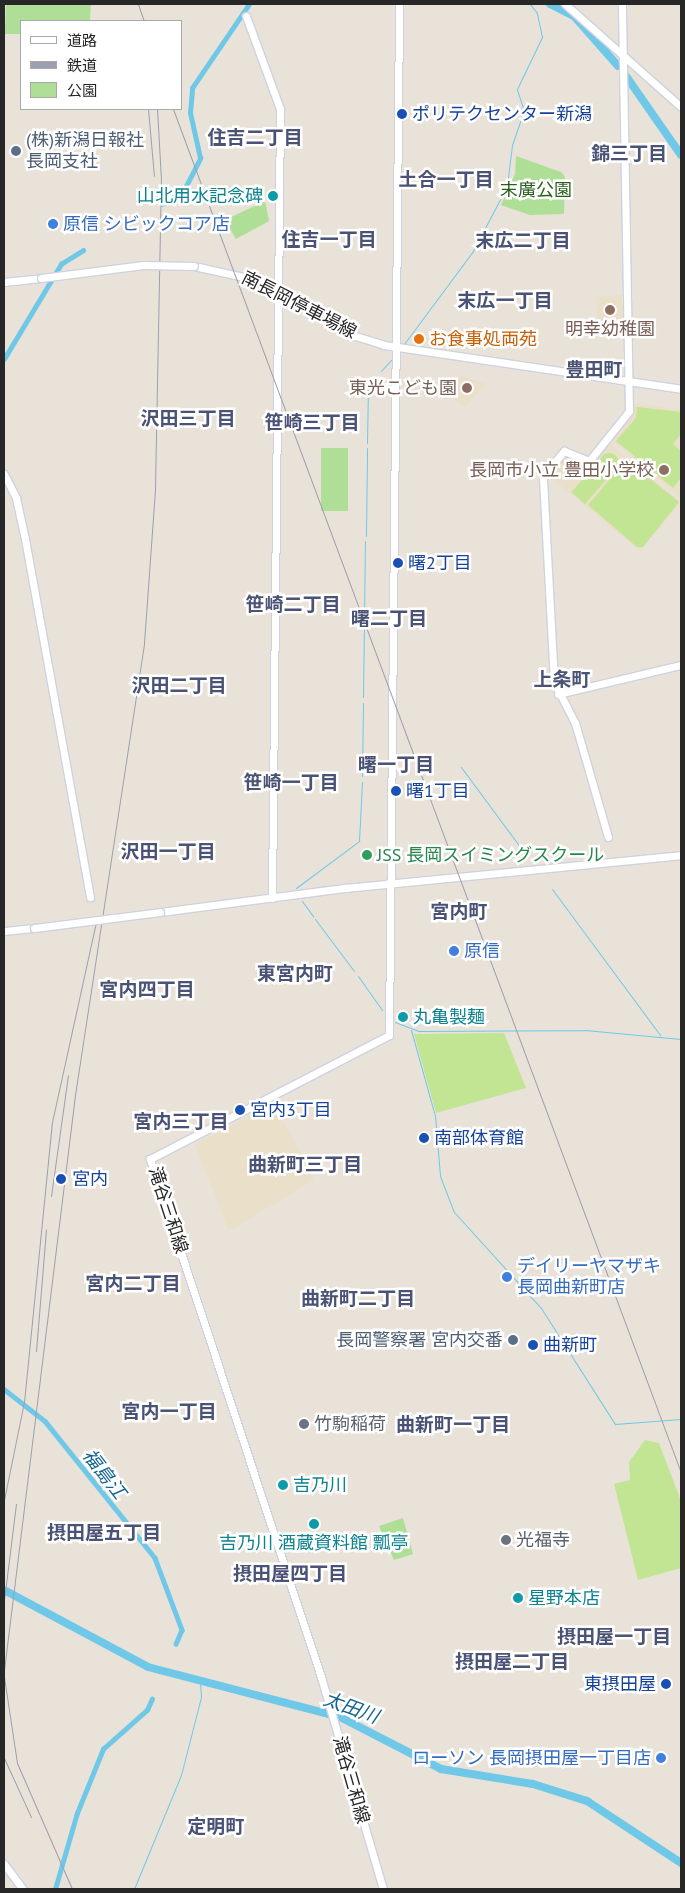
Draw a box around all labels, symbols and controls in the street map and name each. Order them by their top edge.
legend [20,20,182,110]
text: 道路 [67,31,97,50]
text: 鉄道 [67,56,97,75]
text: 公園 [67,81,97,100]
place label: ポリテクセンター新潟 [412,103,592,125]
marker: ポリテクセンター新潟 [396,108,408,120]
district label: 住吉二丁目 [208,127,302,149]
place label: (株)新潟日報社 長岡支社 [26,130,144,172]
district label: 錦三丁目 [591,143,667,165]
marker: (株)新潟日報社 長岡支社 [10,145,22,157]
district label: 土合一丁目 [399,169,493,191]
park label: 末廣公園 [500,179,572,201]
place label: 山北用水記念碑 [137,185,263,207]
marker: 山北用水記念碑 [267,190,279,202]
place label: 原信 シビックコア店 [63,213,230,235]
marker: 原信 シビックコア店 [47,218,59,230]
district label: 住吉一丁目 [282,229,376,251]
district label: 末広二丁目 [476,230,570,252]
street label: 南長岡停車場線 [238,267,360,343]
district label: 末広一丁目 [458,290,552,312]
marker: 明幸幼稚園 [604,304,616,316]
place label: 明幸幼稚園 [565,318,655,340]
place label: お食事処両苑 [429,328,537,350]
marker: お食事処両苑 [413,333,425,345]
district label: 豊田町 [566,359,622,381]
place label: 東光こども園 [349,377,457,399]
marker: 東光こども園 [461,382,473,394]
district label: 沢田三丁目 [141,408,235,430]
district label: 笹崎三丁目 [265,412,359,434]
place label: 長岡市小立 豊田小学校 [469,459,654,481]
marker: 長岡市小立 豊田小学校 [658,464,670,476]
place label: 曙2丁目 [408,552,472,574]
marker: 曙2丁目 [392,557,404,569]
district label: 笹崎二丁目 [246,594,340,616]
district label: 曙二丁目 [351,608,427,630]
district label: 上条町 [534,669,590,691]
district label: 沢田二丁目 [132,675,226,697]
district label: 曙一丁目 [358,754,434,776]
district label: 笹崎一丁目 [244,772,338,794]
place label: 曙1丁目 [406,780,470,802]
marker: 曙1丁目 [390,785,402,797]
district label: 沢田一丁目 [121,841,215,863]
place label: JSS 長岡スイミングスクール [377,844,604,866]
marker: JSS 長岡スイミングスクール [361,849,373,861]
district label: 宮内町 [431,901,487,923]
place label: 原信 [464,940,500,962]
marker: 原信 [448,945,460,957]
district label: 東宮内町 [257,963,333,985]
district label: 宮内四丁目 [100,979,194,1001]
place label: 丸亀製麺 [413,1006,485,1028]
marker: 丸亀製麺 [397,1011,409,1023]
place label: 宮内3丁目 [250,1099,332,1121]
marker: 宮内3丁目 [234,1104,246,1116]
district label: 宮内三丁目 [134,1111,228,1133]
place label: 南部体育館 [434,1127,524,1149]
marker: 南部体育館 [418,1132,430,1144]
district label: 曲新町三丁目 [248,1154,362,1176]
street label: 滝谷三和線 [144,1164,192,1256]
place label: 宮内 [72,1168,108,1190]
marker: 宮内 [54,1172,68,1186]
place label: デイリーヤマザキ 長岡曲新町店 [517,1256,661,1298]
marker: デイリーヤマザキ 長岡曲新町店 [501,1271,513,1283]
district label: 宮内二丁目 [86,1273,180,1295]
district label: 曲新町二丁目 [301,1288,415,1310]
place label: 長岡警察署 宮内交番 [336,1329,503,1351]
marker: 長岡警察署 宮内交番 [507,1334,519,1346]
place label: 曲新町 [543,1334,597,1356]
marker: 曲新町 [527,1339,539,1351]
district label: 宮内一丁目 [122,1401,216,1423]
place label: 竹駒稲荷 [314,1413,386,1435]
district label: 曲新町一丁目 [396,1414,510,1436]
marker: 竹駒稲荷 [298,1418,310,1430]
water label: 福島江 [77,1445,131,1503]
place label: 吉乃川 [293,1474,347,1496]
marker: 吉乃川 [277,1479,289,1491]
marker: 吉乃川 酒蔵資料館 瓢亭 [308,1518,320,1530]
district label: 摂田屋五丁目 [47,1522,161,1544]
place label: 光福寺 [516,1529,570,1551]
place label: 吉乃川 酒蔵資料館 瓢亭 [219,1532,409,1554]
marker: 光福寺 [500,1534,512,1546]
district label: 摂田屋四丁目 [233,1563,347,1585]
place label: 星野本店 [528,1587,600,1609]
marker: 星野本店 [512,1592,524,1604]
district label: 摂田屋一丁目 [557,1626,671,1648]
district label: 摂田屋二丁目 [455,1651,569,1673]
place label: 東摂田屋 [584,1673,656,1695]
marker: 東摂田屋 [660,1678,672,1690]
water label: 太田川 [320,1688,382,1728]
street label: 滝谷三和線 [328,1734,374,1826]
place label: ローソン 長岡摂田屋一丁目店 [412,1747,651,1769]
marker: ローソン 長岡摂田屋一丁目店 [655,1752,667,1764]
district label: 定明町 [188,1816,244,1838]

